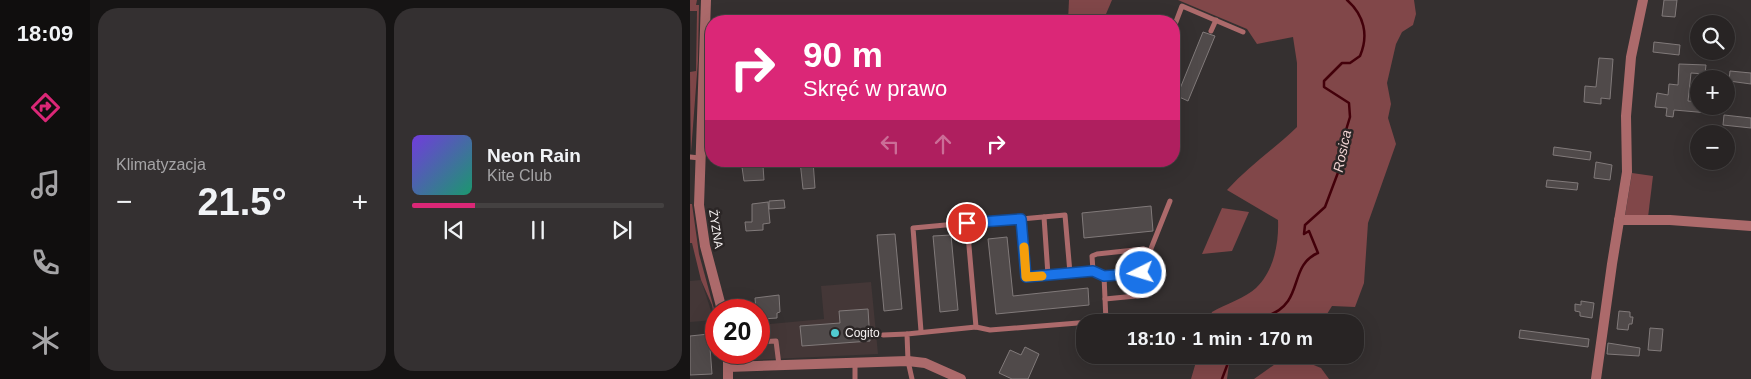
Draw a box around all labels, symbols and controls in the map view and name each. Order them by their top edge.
map controls [1690,15,1735,170]
button: search [1690,15,1735,60]
text: 18:09 [17,21,73,46]
icon: right [720,35,785,100]
text: 90 m [803,35,883,74]
button: + [1690,70,1735,115]
text: Skręć w prawo [803,76,947,101]
icon: directions [28,90,63,125]
button: − [1690,125,1735,170]
water label: Rosica [1330,128,1354,174]
icon: left [876,130,904,158]
icon: ahead [929,130,957,158]
icon: right [982,130,1010,158]
text: Neon Rain [487,145,581,166]
text: Klimatyzacja [116,156,206,173]
icon: music [28,167,63,202]
text: Kite Club [487,167,552,184]
text: 21.5° [197,181,287,223]
text: − [116,186,132,217]
text: + [352,186,368,217]
pin [946,202,988,244]
street label: ŻYZNA [706,208,726,250]
icon: arrive [953,209,981,237]
icon: previous [440,216,468,244]
icon: pause [524,216,552,244]
icon: next [608,216,636,244]
icon: phone [28,245,63,280]
position arrow [1114,246,1166,298]
speed limit sign: 20 [705,299,770,364]
icon: climate [28,323,63,358]
place label: Cogito [845,326,880,340]
marker: Cogito [829,327,841,339]
text: 18:10 · 1 min · 170 m [1127,328,1313,349]

